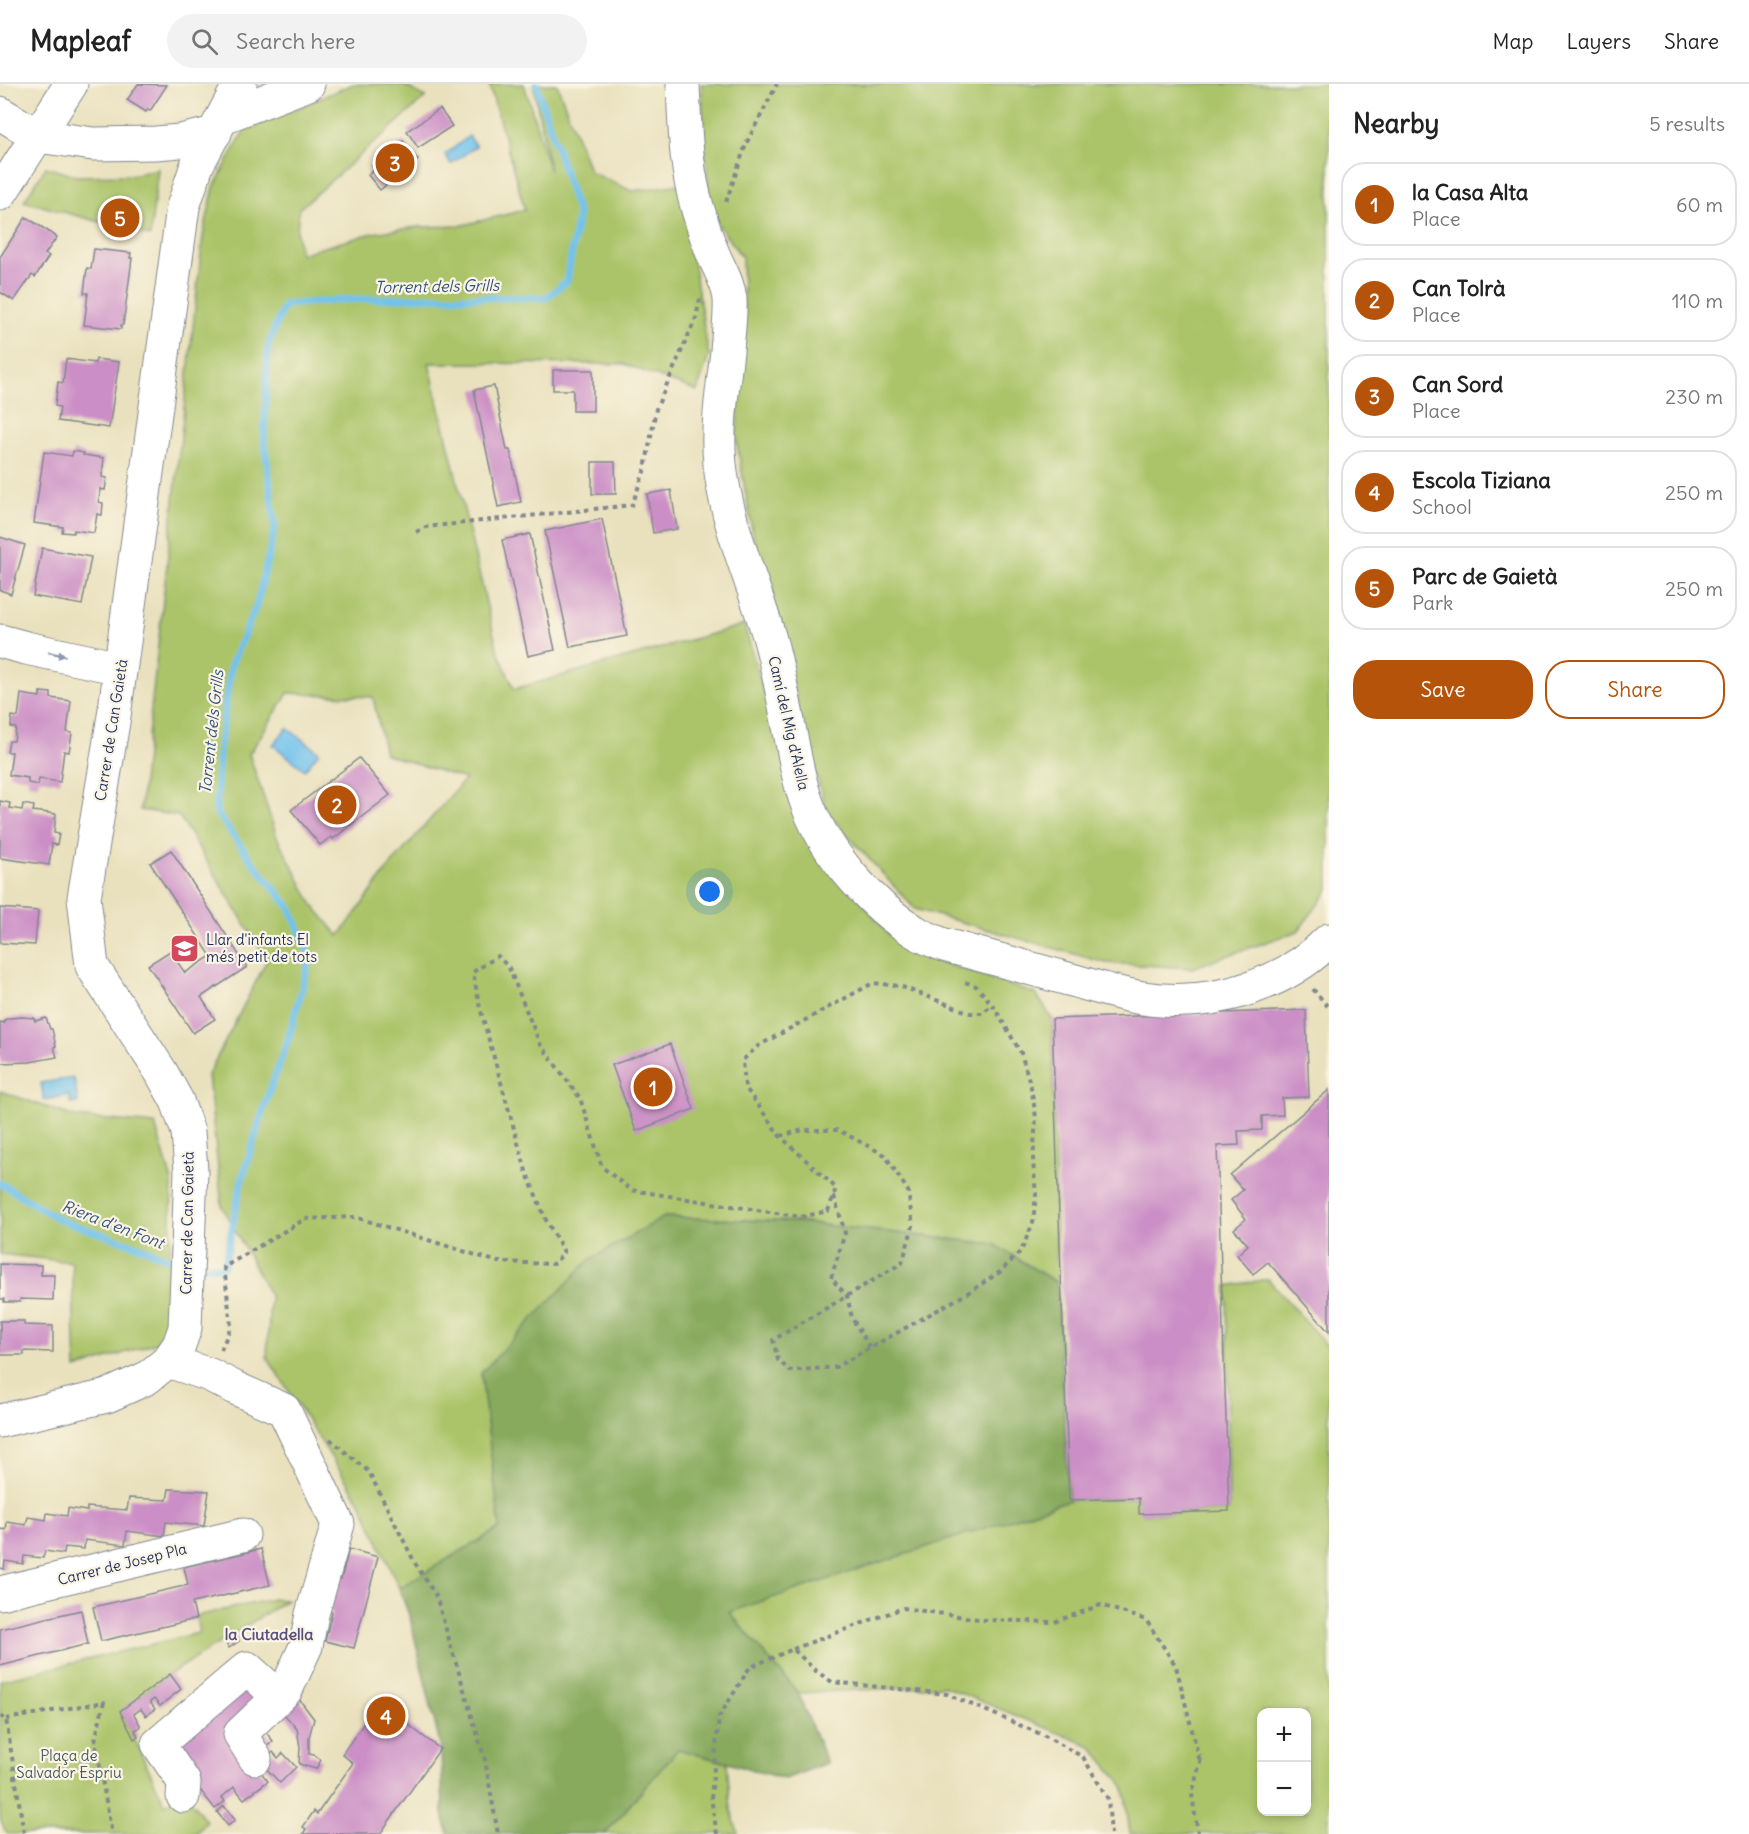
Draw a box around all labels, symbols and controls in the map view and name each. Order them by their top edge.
search box [167,14,587,68]
text: Mapleaf [30,23,131,59]
icon: search [188,25,221,58]
text: Search here [236,27,355,55]
text: Map [1493,28,1533,55]
text: Layers [1566,28,1631,55]
text: Share [1664,28,1719,55]
text: Nearby [1353,107,1439,140]
text: 5 results [1649,111,1725,136]
pin: 3 [376,140,414,185]
text: la Casa Alta [1412,178,1528,206]
text: 1 [1371,192,1378,217]
text: 60 m [1676,192,1723,217]
pin: 5 [100,196,140,240]
text: Place [1412,206,1460,231]
text: Can Tolrà [1412,274,1506,302]
water label: Torrent dels Grills [375,275,500,297]
text: 2 [1369,288,1380,313]
text: 110 m [1672,288,1723,313]
text: Place [1412,302,1460,327]
text: Can Sord [1412,370,1503,398]
text: 3 [1369,384,1380,409]
text: 230 m [1665,384,1723,409]
text: Place [1412,398,1460,423]
text: Escola Tiziana [1412,466,1551,494]
text: 4 [1369,480,1380,505]
text: 250 m [1665,480,1723,505]
text: School [1412,494,1472,519]
text: Parc de Gaietà [1412,562,1558,590]
text: 5 [1369,576,1380,601]
text: 250 m [1665,576,1723,601]
text: Park [1412,590,1453,615]
one-way arrow [48,650,66,660]
street label: Camí del Mig d'Alella [764,654,814,792]
street label: Carrer de Can Gaietà [90,657,132,802]
button: Save [1353,660,1533,719]
button: Share [1545,660,1725,719]
water label: Torrent dels Grills [195,668,228,795]
pin: 2 [318,782,356,828]
your location [695,877,724,906]
place label: Llar d'infants El més petit de tots [206,930,317,966]
school or university icon: Llar d'infants El més petit de tots [169,932,201,964]
pin: 1 [634,1064,672,1110]
street label: Carrer de Can Gaietà [176,1151,198,1295]
water label: Riera d'en Font [59,1195,169,1253]
street label: Carrer de Josep Pla [56,1539,189,1589]
district label: la Ciutadella [225,1624,313,1644]
pin: 4 [366,1694,406,1738]
map controls [1257,1708,1311,1816]
button: + [1257,1708,1311,1762]
park label: Plaça de Salvador Espriu [16,1746,122,1782]
button: − [1257,1762,1311,1816]

